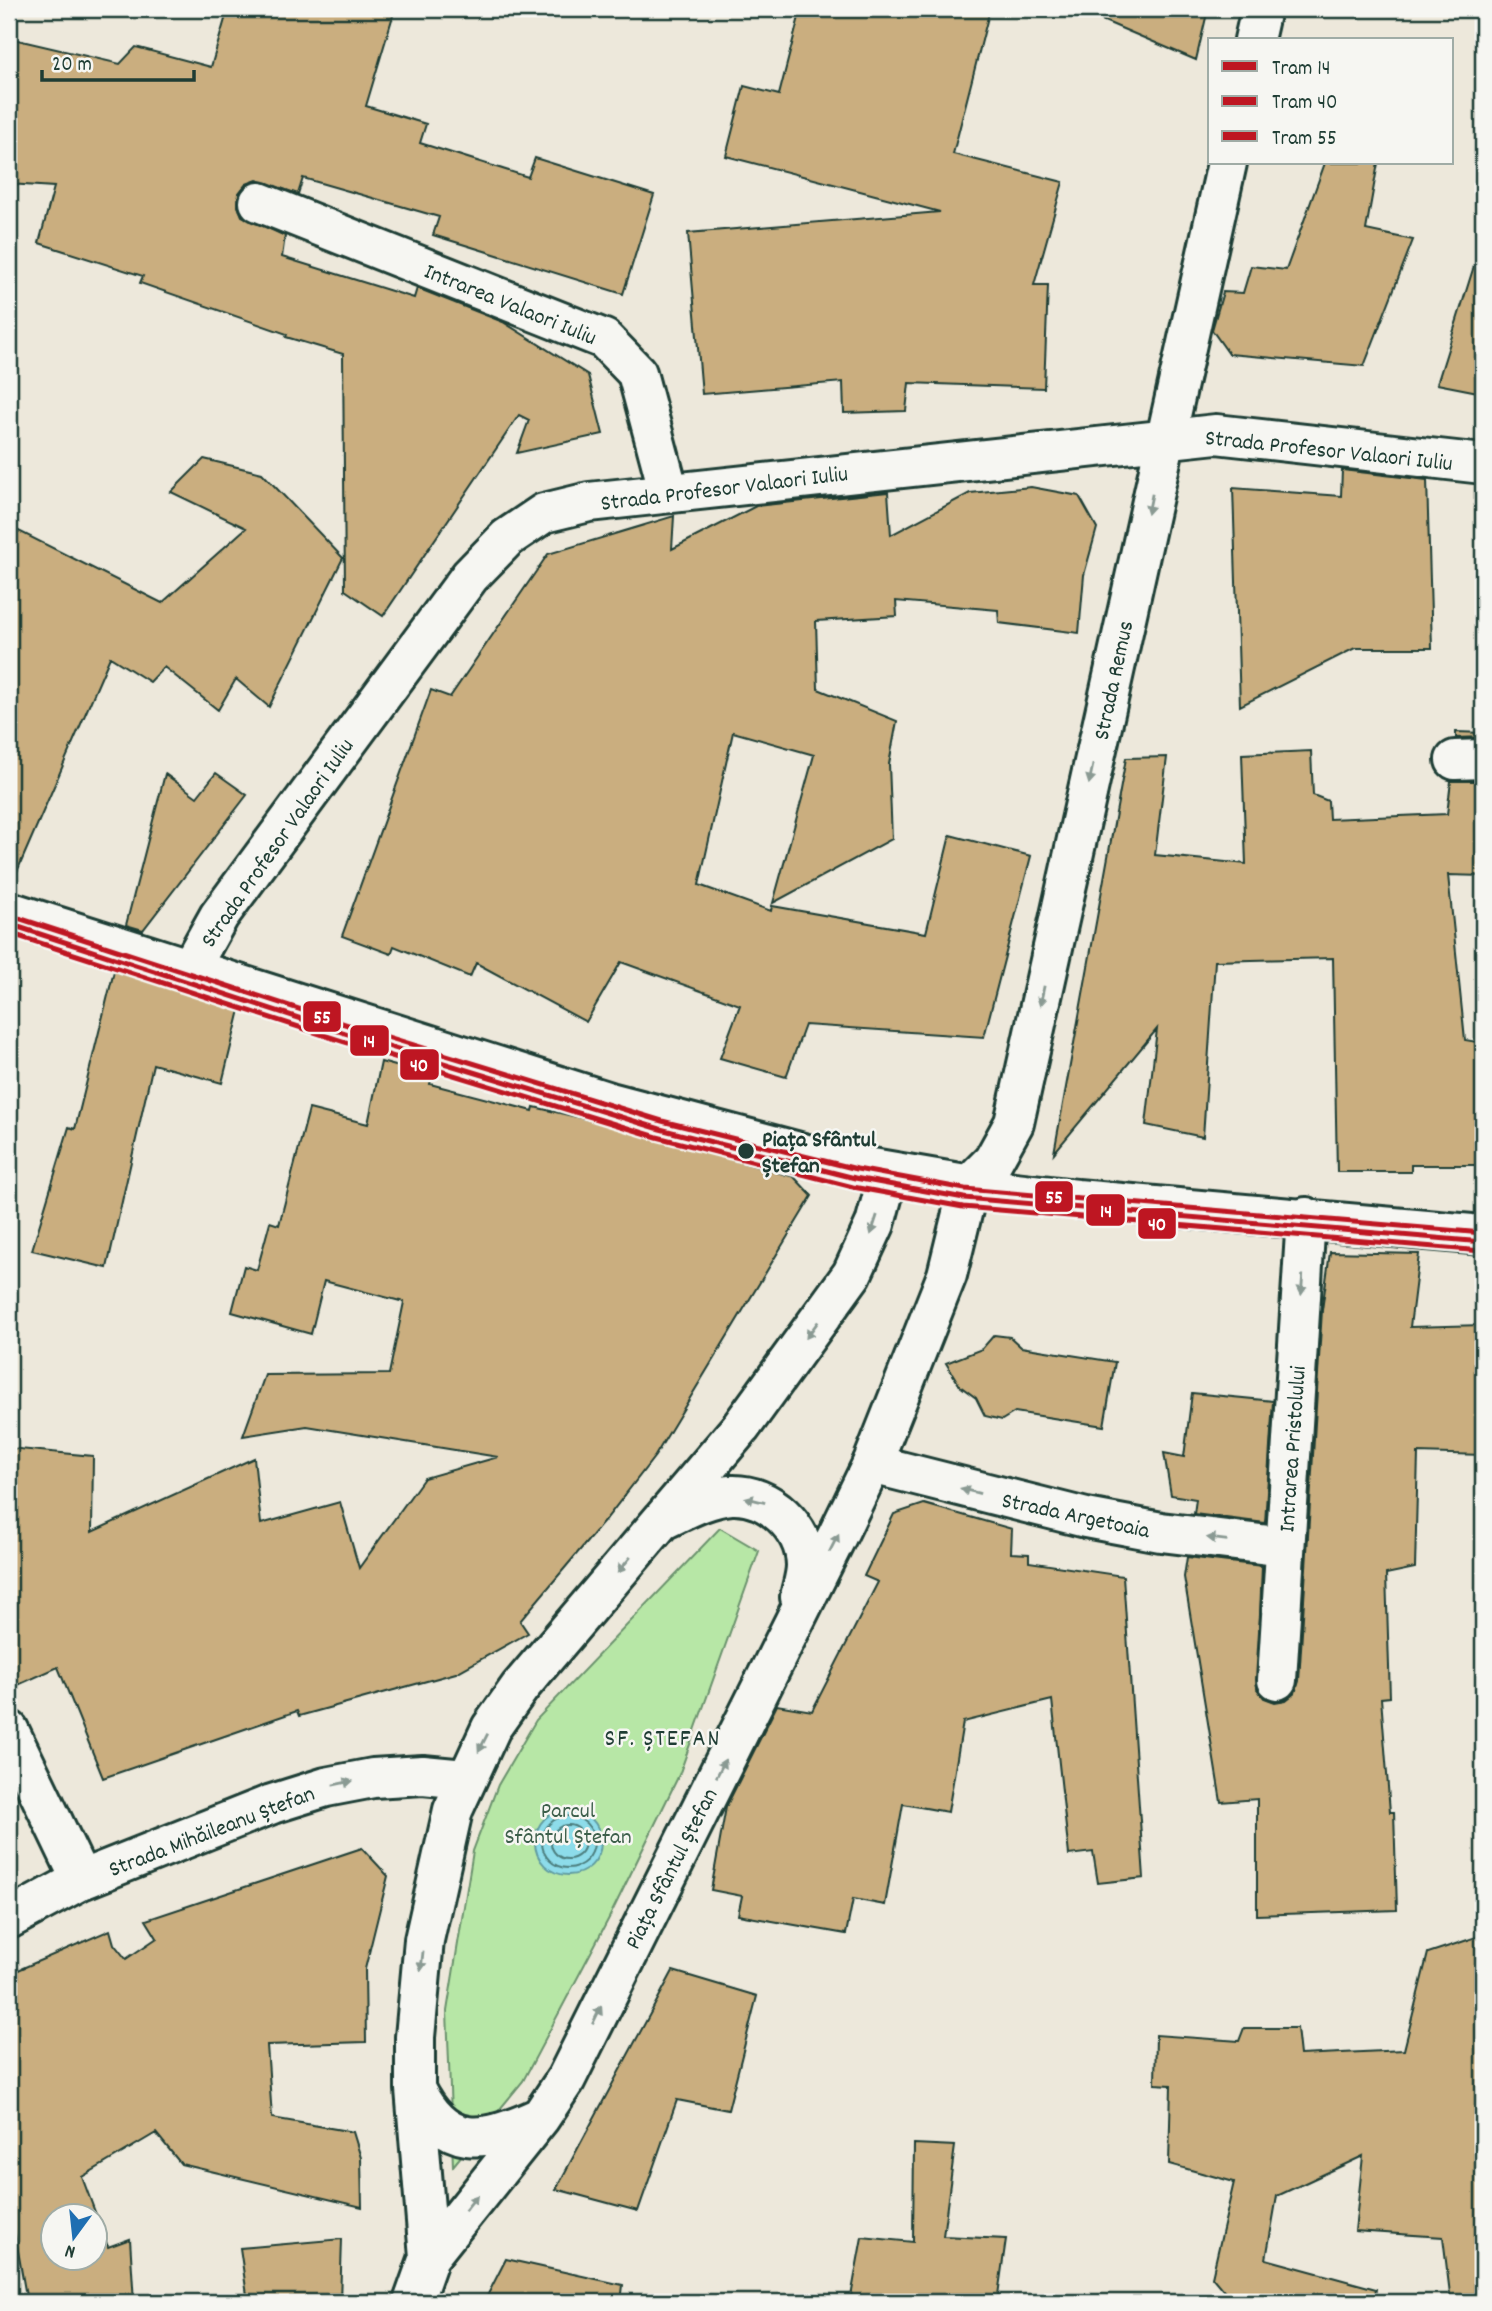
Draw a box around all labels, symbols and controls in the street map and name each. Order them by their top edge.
scale bar [42,38,194,82]
legend [1208,38,1454,164]
text: 20 m [52,51,92,81]
text: Tram 14 [1272,55,1331,85]
text: Tram 40 [1272,89,1337,119]
text: Tram 55 [1272,125,1337,155]
street label: Intrarea Valaori Iuliu [419,257,601,356]
street label: Strada Profesor Valaori Iuliu [1203,423,1454,482]
street label: Strada Profesor Valaori Iuliu [599,459,850,522]
one-way arrow [1145,493,1156,515]
street label: Strada Remus [1087,618,1144,744]
street label: Strada Profesor Valaori Iuliu [194,733,364,955]
one-way arrow [1085,763,1096,785]
one-way arrow [1036,985,1047,1007]
line badge: 55 [302,1000,342,1033]
text: 55 [313,1006,331,1033]
line badge: 14 [349,1024,390,1057]
text: 14 [363,1030,375,1057]
line badge: 40 [399,1048,440,1081]
text: 40 [410,1054,428,1081]
place label: Piața Sfântul Ștefan [762,1125,877,1184]
marker: Piața Sfântul Ștefan [736,1141,756,1161]
line badge: 55 [1034,1180,1074,1213]
text: 55 [1045,1186,1063,1213]
line badge: 14 [1085,1193,1126,1227]
text: 14 [1100,1200,1112,1227]
line badge: 40 [1137,1207,1177,1240]
text: 40 [1148,1213,1166,1240]
one-way arrow [868,1214,879,1235]
one-way arrow [1296,1274,1307,1296]
one-way arrow [804,1320,819,1338]
street label: Intrarea Pristolului [1272,1365,1317,1534]
one-way arrow [959,1485,981,1496]
street label: Strada Argetoaia [998,1486,1154,1549]
one-way arrow [743,1494,765,1505]
one-way arrow [829,1533,840,1553]
one-way arrow [1206,1533,1228,1544]
one-way arrow [617,1556,632,1573]
district label: SF. ȘTEFAN [605,1723,721,1757]
one-way arrow [478,1733,489,1753]
one-way arrow [715,1758,726,1778]
one-way arrow [332,1778,354,1789]
street label: Strada Mihăileanu Ștefan [104,1779,320,1888]
street label: Piața Sfântul Ștefan [618,1783,728,1956]
park label: Parcul Sfântul Ștefan [504,1796,632,1855]
one-way arrow [416,1950,427,1972]
one-way arrow [592,2005,603,2025]
one-way arrow [464,2195,479,2213]
north arrow [38,2202,108,2272]
text: N [62,2236,79,2264]

